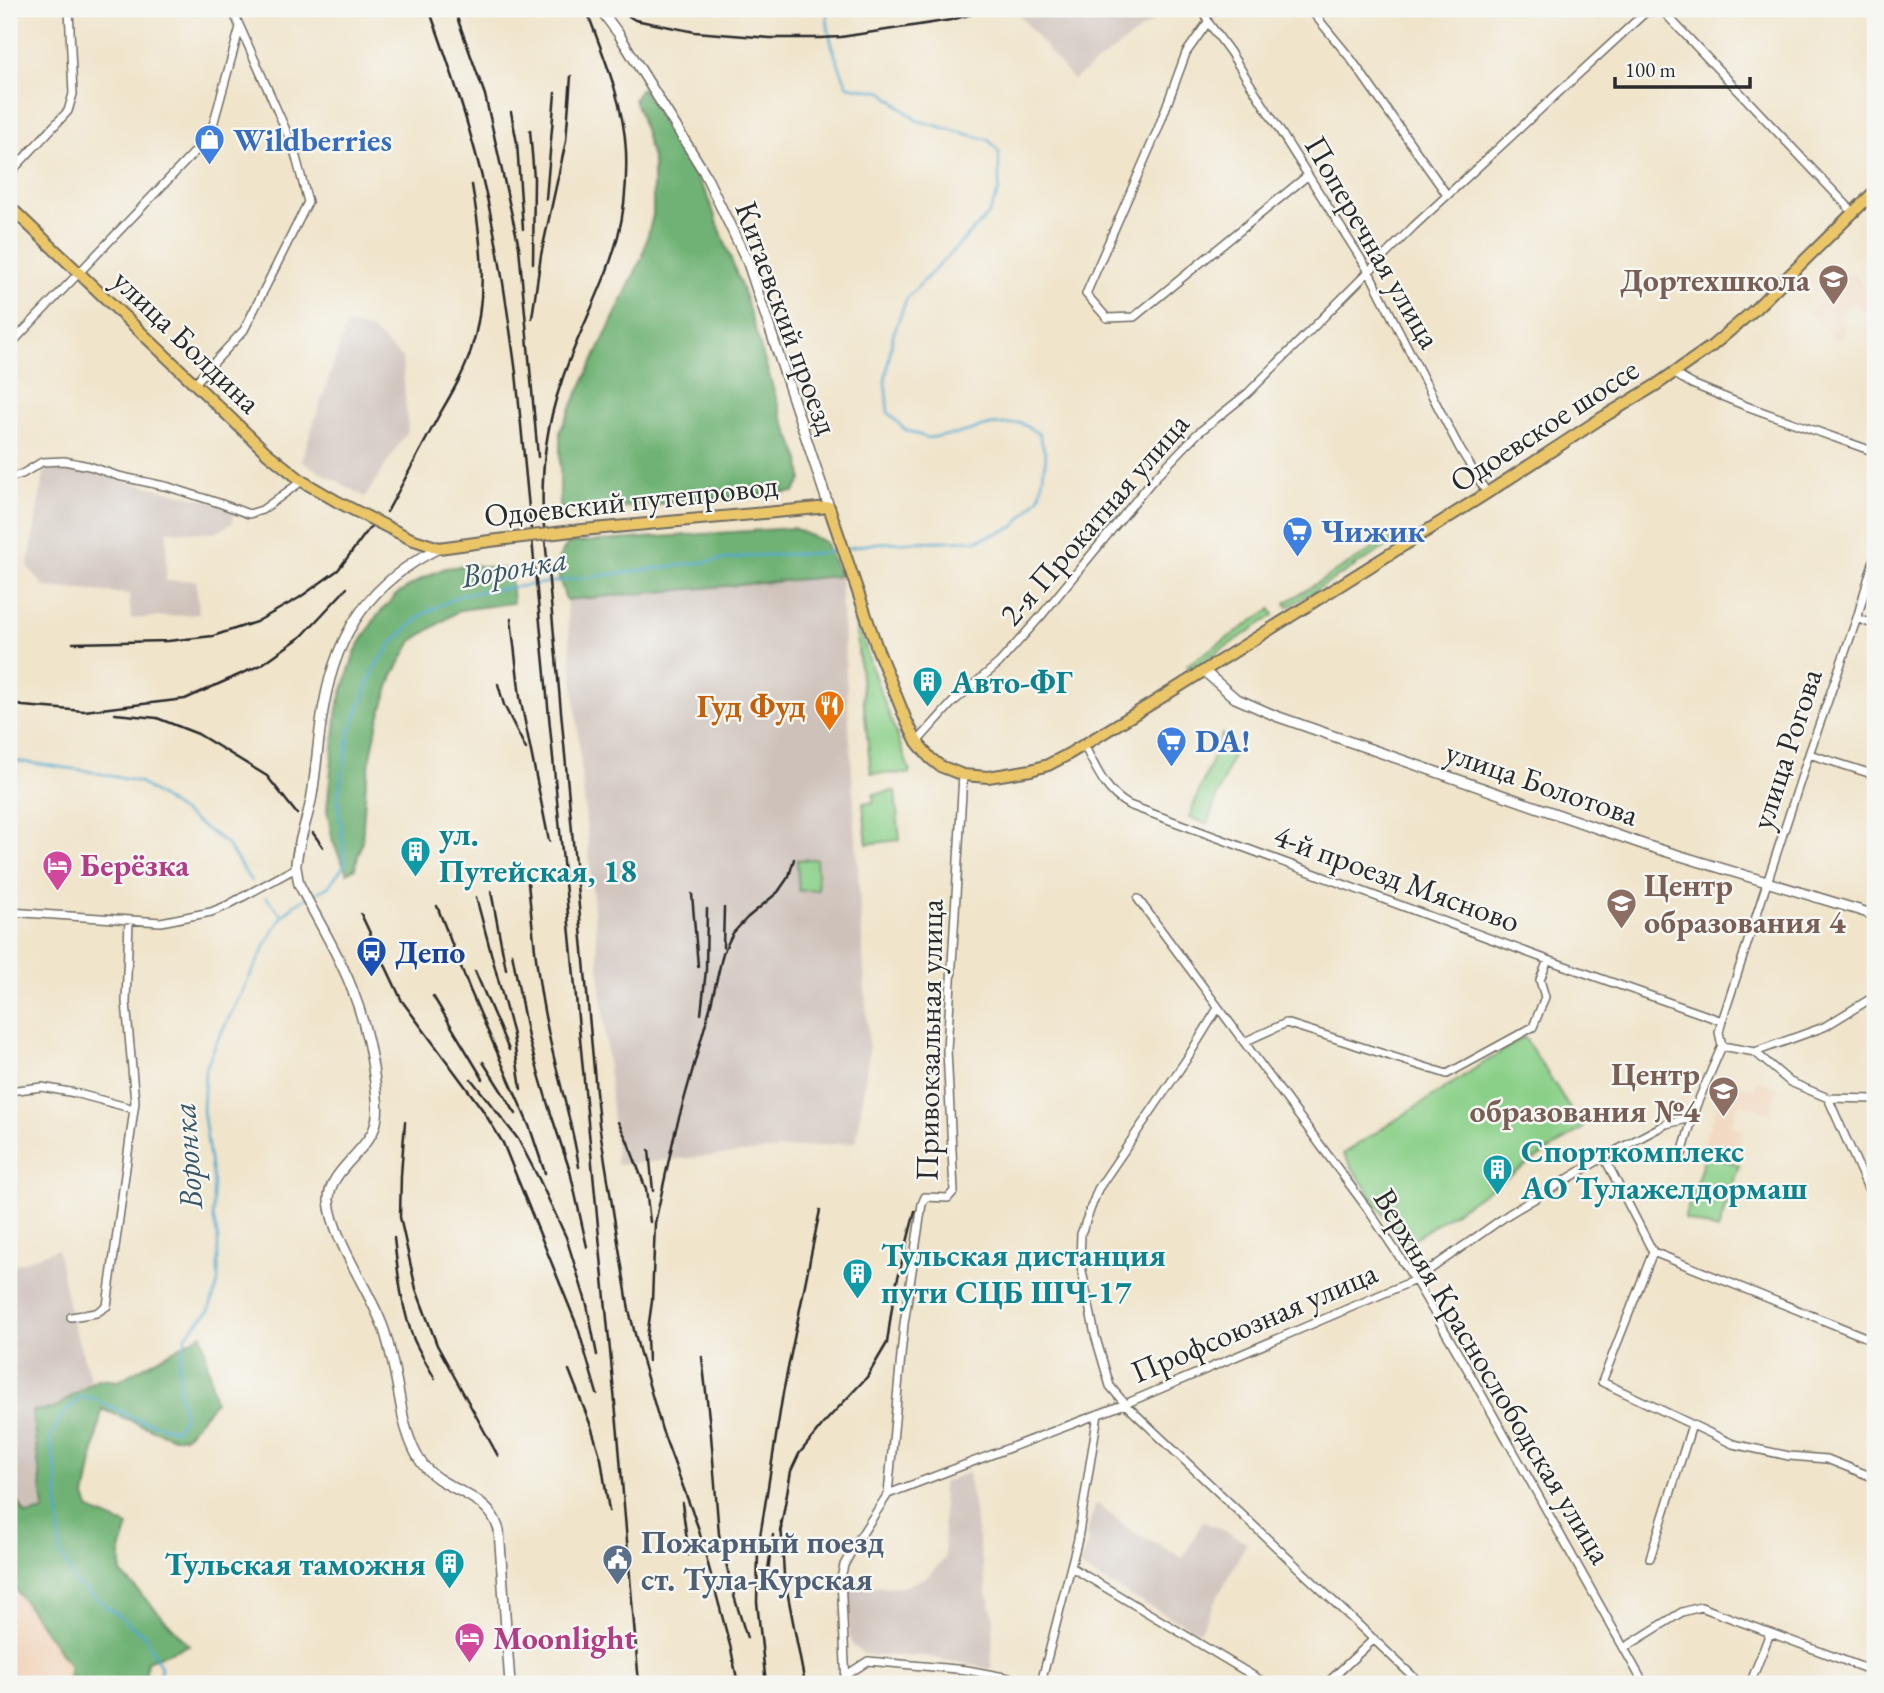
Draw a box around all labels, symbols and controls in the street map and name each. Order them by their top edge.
scale bar [1615,46,1749,90]
text: 100 m [1625,56,1676,83]
place label: Wildberries [233,119,392,161]
shop icon: Wildberries [193,123,227,167]
street label: Поперечная улица [1295,128,1451,356]
street label: Китаевский проезд [725,196,849,441]
street label: улица Болдина [104,259,271,423]
place label: Дортехшкола [1620,259,1811,301]
school or university icon: Дортехшкола [1816,263,1850,307]
street label: Одоевское шоссе [1441,348,1647,502]
street label: 2-я Прокатная улица [990,403,1198,634]
street label: Одоевский путепровод [482,464,781,536]
place label: Чижик [1321,510,1426,552]
supermarket icon: Чижик [1281,514,1315,558]
water label: Воронка [456,537,571,598]
place label: Авто-ФГ [950,661,1073,703]
street label: улица Рогова [1740,663,1832,835]
building icon: Авто-ФГ [911,665,945,709]
place label: Гуд Фуд [697,685,806,727]
restaurant icon: Гуд Фуд [812,689,846,733]
place label: DA! [1195,720,1250,762]
supermarket icon: DA! [1155,724,1189,768]
street label: улица Болотова [1440,730,1644,836]
place label: ул. Путейская, 18 [439,813,637,892]
street label: 4-й проезд Мясново [1268,814,1526,942]
building icon: ул. Путейская, 18 [399,835,433,879]
place label: Берёзка [80,844,190,886]
hotel icon: Берёзка [40,848,74,892]
place label: Центр образования 4 [1644,864,1847,943]
school or university icon: Центр образования 4 [1604,886,1638,930]
street label: Привокзальная улица [906,898,952,1181]
place label: Депо [395,931,465,973]
bus stop icon: Депо [355,935,389,979]
place label: Центр образования №4 [1470,1053,1701,1132]
school or university icon: Центр образования №4 [1706,1075,1740,1119]
water label: Воронка [162,1101,212,1212]
place label: Спорткомплекс АО Тулажелдормаш [1520,1130,1807,1209]
building icon: Спорткомплекс АО Тулажелдормаш [1481,1152,1515,1196]
street label: Верхняя Краснослободская улица [1364,1181,1622,1572]
place label: Тульская дистанция пути СЦБ ШЧ-17 [881,1234,1166,1313]
street label: Профсоюзная улица [1124,1251,1384,1393]
building icon: Тульская дистанция пути СЦБ ШЧ-17 [841,1256,875,1300]
place label: Пожарный поезд ст. Тула-Курская [641,1521,884,1600]
place label: Тульская таможня [165,1543,426,1585]
public building icon: Пожарный поезд ст. Тула-Курская [601,1543,635,1587]
building icon: Тульская таможня [432,1547,466,1591]
place label: Moonlight [493,1617,636,1659]
hotel icon: Moonlight [453,1621,487,1665]

